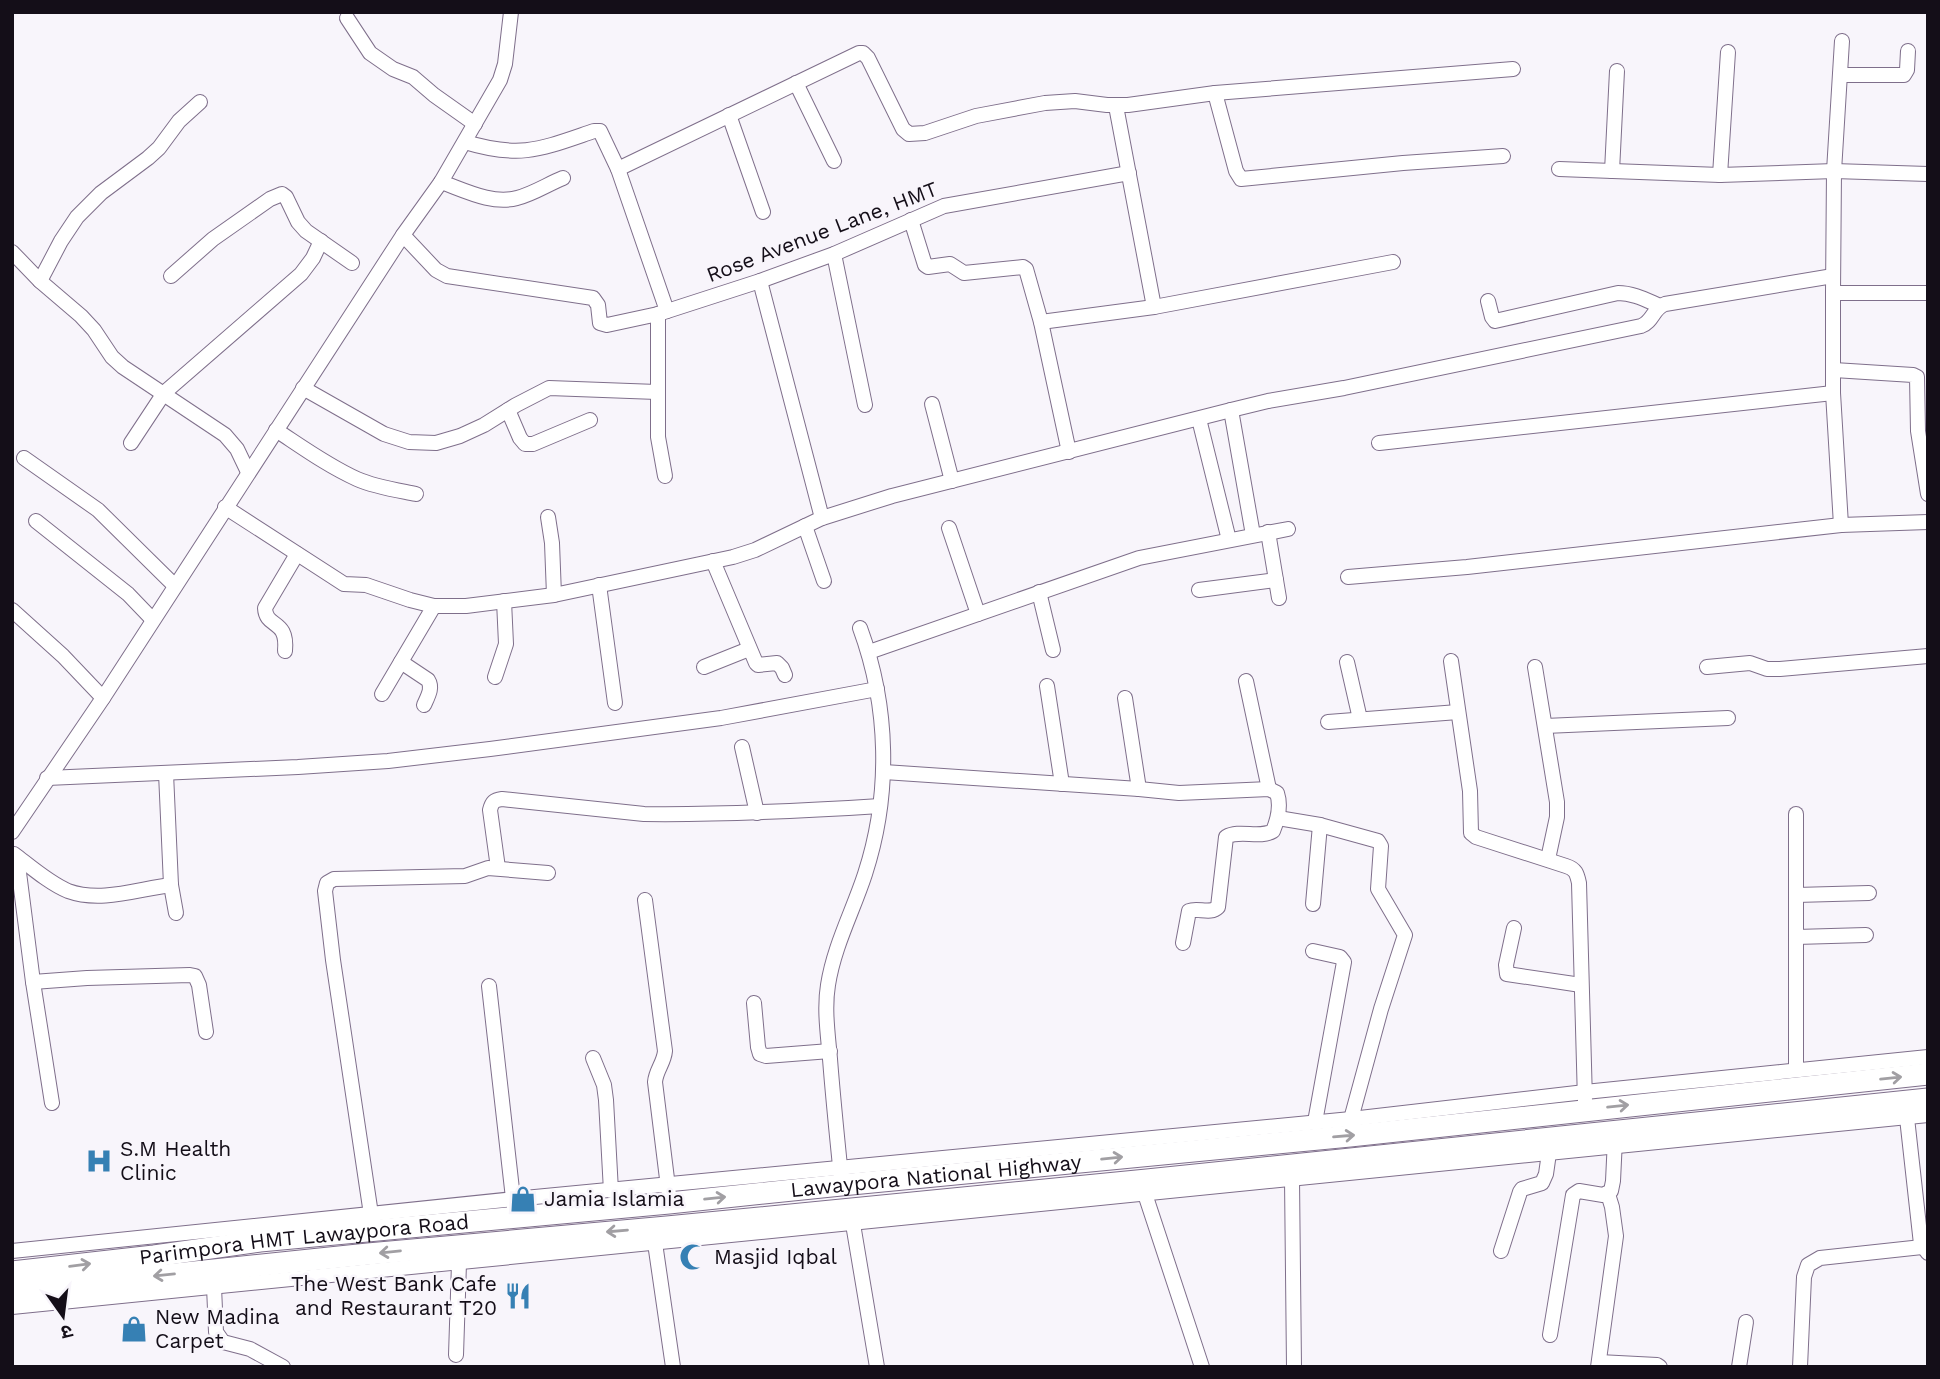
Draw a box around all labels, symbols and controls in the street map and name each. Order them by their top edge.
street label: Rose Avenue Lane, HMT [703,176,941,287]
one-way arrow [1879,1072,1902,1085]
one-way arrow [1607,1099,1629,1112]
one-way arrow [1332,1129,1354,1142]
place label: S.M Health Clinic [120,1136,231,1185]
hospital icon: S.M Health Clinic [84,1146,114,1176]
street label: Lawaypora National Highway [789,1149,1083,1202]
one-way arrow [1100,1151,1122,1164]
shop icon: Jamia Islamia [508,1184,538,1214]
place label: Jamia Islamia [544,1186,685,1211]
one-way arrow [703,1192,725,1205]
street label: Parimpora HMT Lawaypora Road [138,1209,470,1270]
one-way arrow [606,1225,629,1238]
mosque icon: Masjid Iqbal [678,1242,708,1272]
place label: Masjid Iqbal [714,1244,838,1269]
one-way arrow [379,1245,402,1258]
one-way arrow [68,1258,91,1271]
one-way arrow [153,1269,176,1282]
place label: The West Bank Cafe and Restaurant T20 [291,1271,497,1320]
north arrow [28,1281,98,1351]
restaurant icon: The West Bank Cafe and Restaurant T20 [503,1281,533,1311]
place label: New Madina Carpet [155,1304,280,1353]
shop icon: New Madina Carpet [119,1314,149,1344]
text: उ [58,1320,75,1345]

